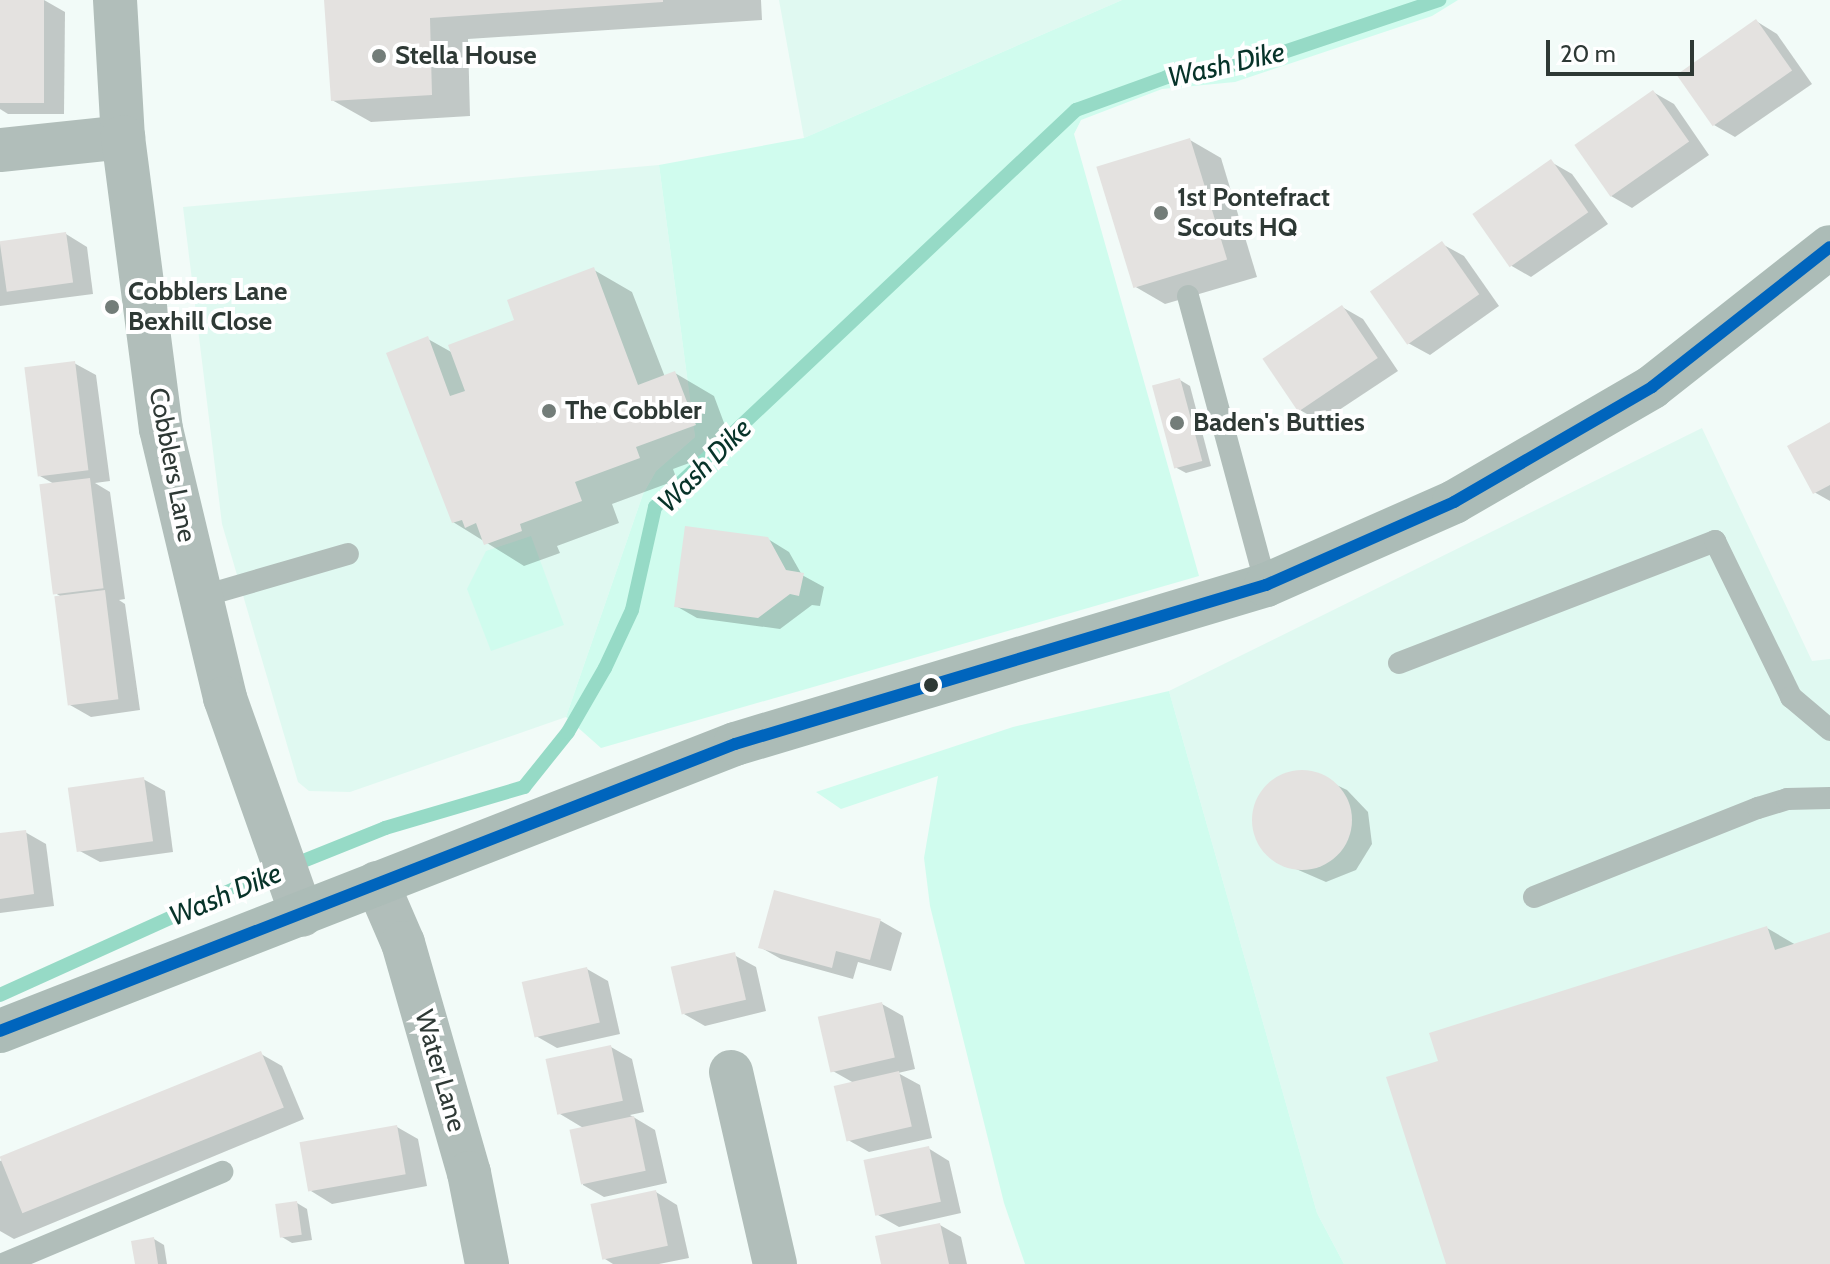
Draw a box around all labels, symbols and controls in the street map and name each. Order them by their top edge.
scale bar [1550,24,1698,74]
water label: Wash Dike [1164,34,1288,94]
text: 20 m [1560,39,1616,68]
place label: Stella House [395,40,537,72]
marker: Stella House [370,47,388,65]
place label: 1st Pontefract Scouts HQ [1177,182,1330,244]
marker: 1st Pontefract Scouts HQ [1152,204,1170,222]
place label: Cobblers Lane Bexhill Close [128,276,287,338]
marker: Cobblers Lane Bexhill Close [103,298,121,316]
street label: Cobblers Lane [142,385,202,545]
place label: The Cobbler [565,395,702,427]
marker: The Cobbler [540,402,558,420]
place label: Baden's Butties [1193,407,1365,439]
water label: Wash Dike [650,411,758,519]
marker: Baden's Butties [1168,414,1186,432]
unlabelled marker [923,677,939,693]
water label: Wash Dike [164,855,286,933]
street label: Water Lane [408,1007,472,1135]

